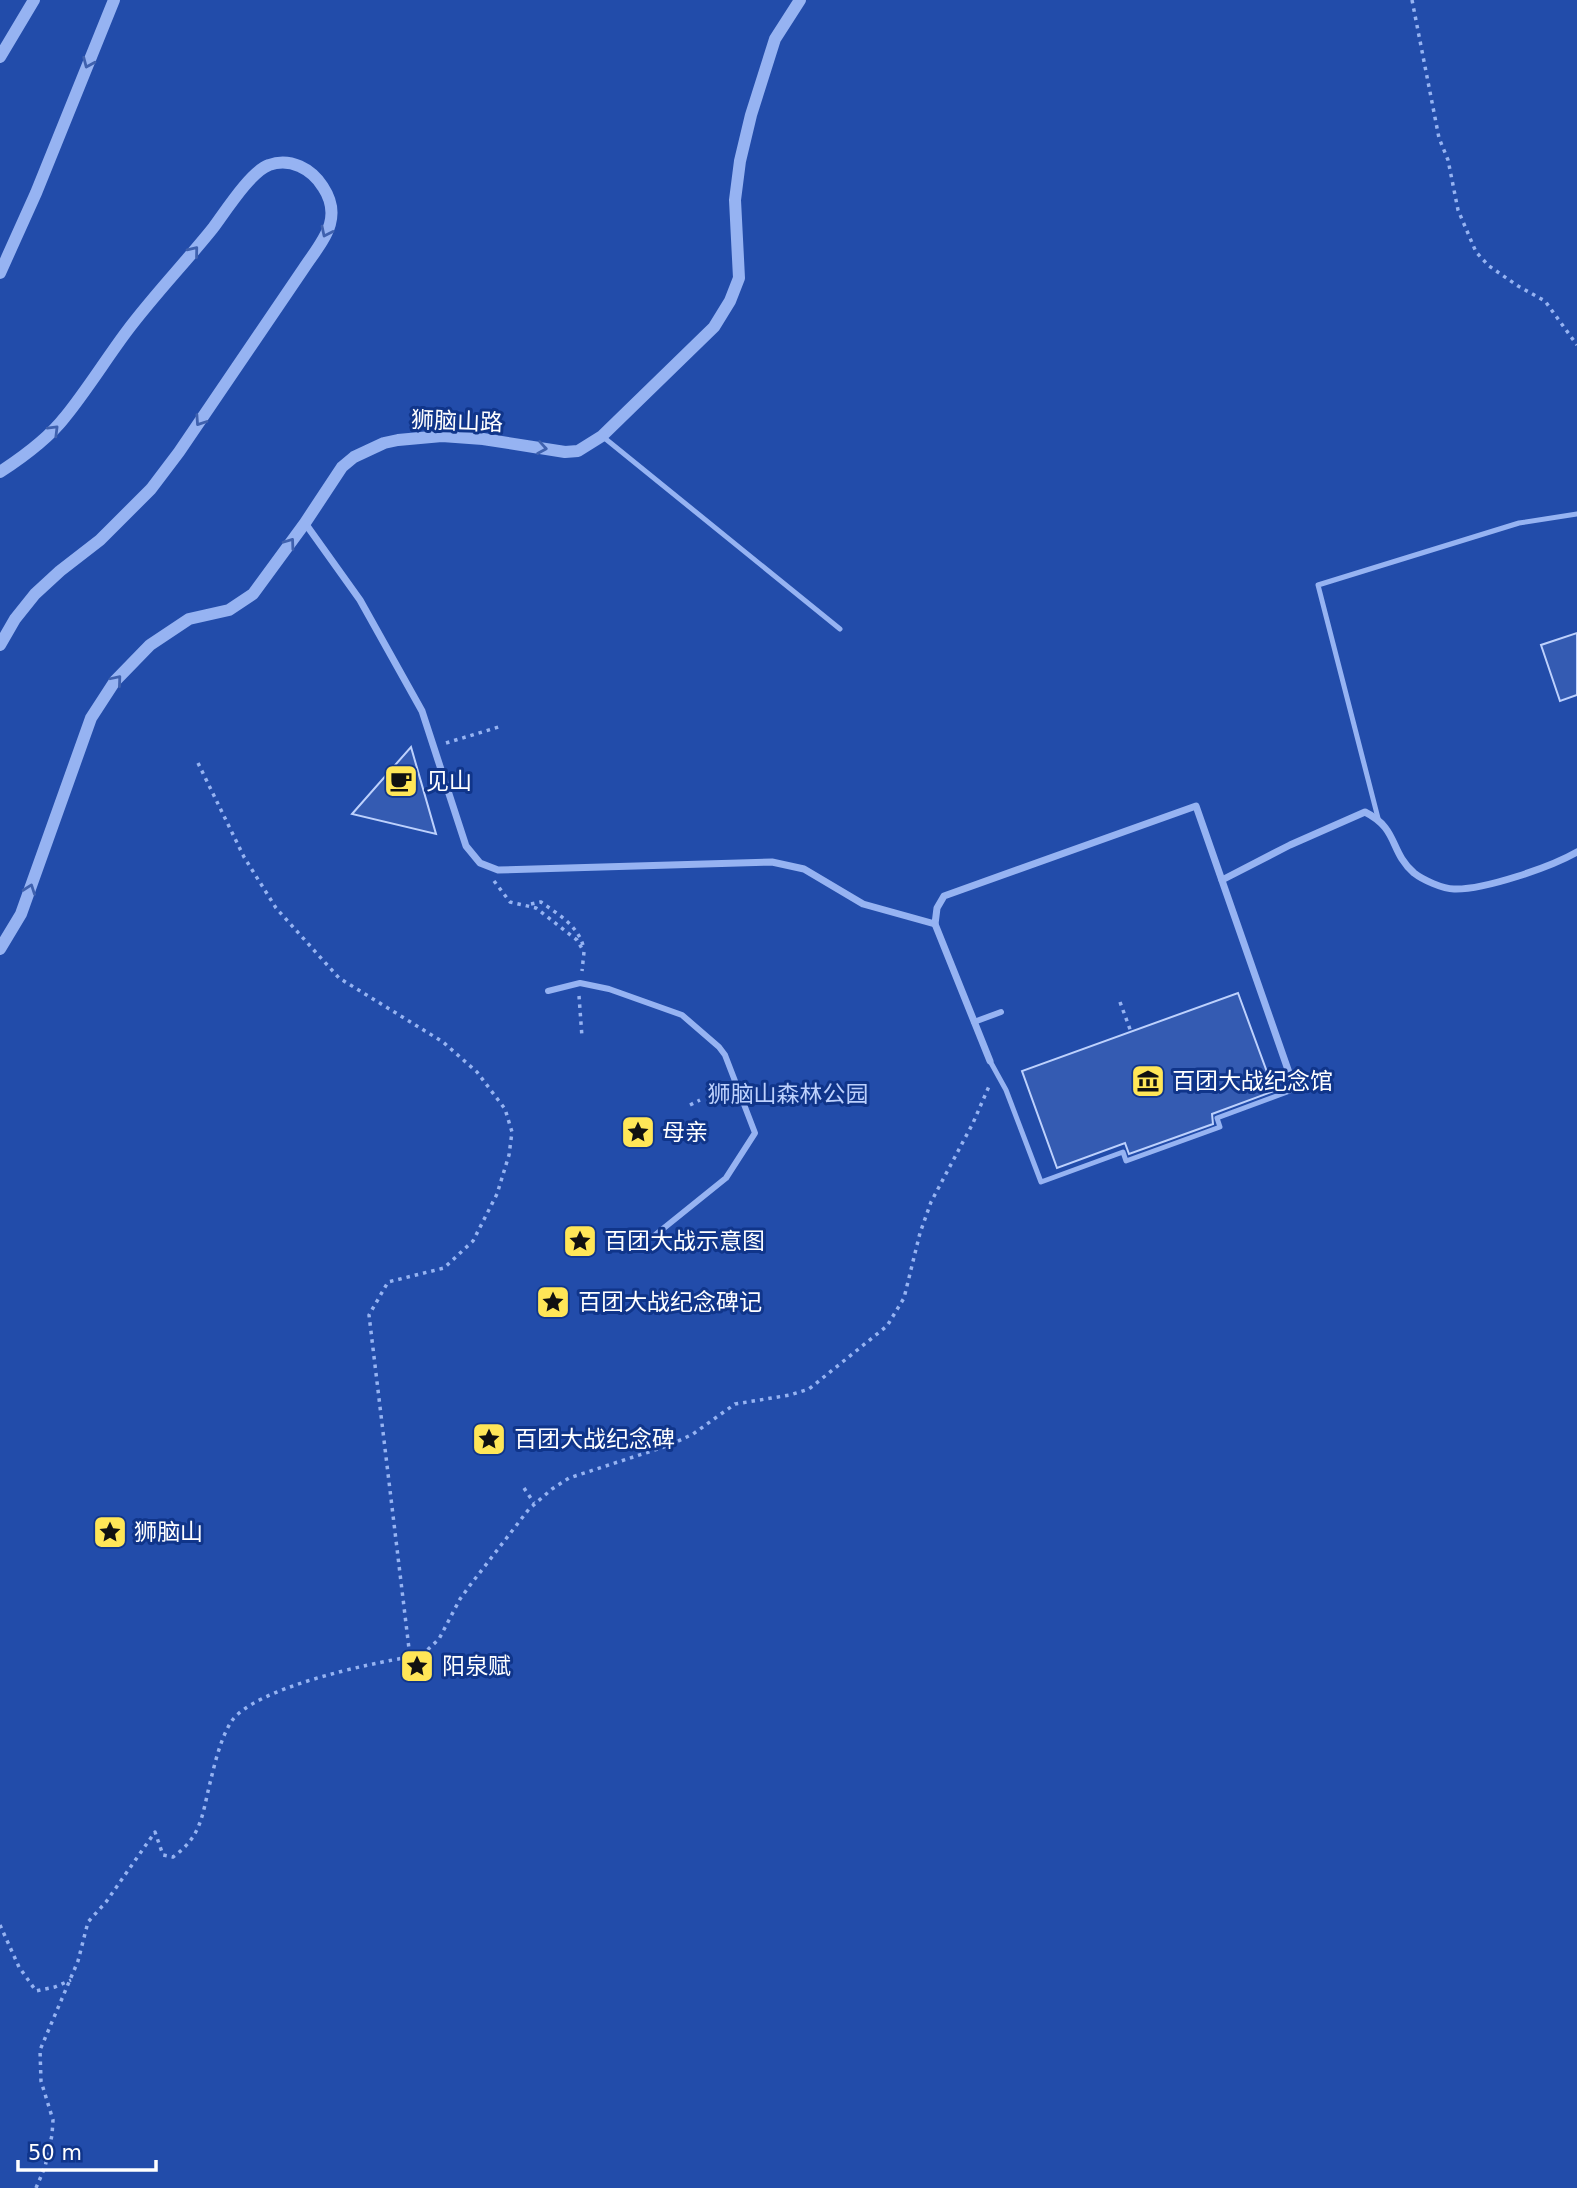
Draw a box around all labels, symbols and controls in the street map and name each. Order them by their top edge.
one-way arrow [82,56,96,68]
one-way arrow [321,225,335,237]
one-way arrow [186,247,199,259]
street label: 狮脑山路 [411,406,503,436]
one-way arrow [196,413,208,426]
one-way arrow [45,425,58,438]
one-way arrow [536,440,548,455]
one-way arrow [282,538,294,551]
one-way arrow [109,675,121,688]
cafe icon: 见山 [382,762,420,800]
place label: 见山 [426,768,472,794]
one-way arrow [22,883,36,895]
museum icon: 百团大战纪念馆 [1129,1062,1167,1100]
place label: 百团大战纪念馆 [1172,1068,1333,1094]
park label: 狮脑山森林公园 [708,1081,869,1107]
place icon: 母亲 [619,1113,657,1151]
place label: 母亲 [662,1119,708,1145]
place icon: 百团大战示意图 [561,1222,599,1260]
place label: 百团大战示意图 [604,1228,765,1254]
place icon: 百团大战纪念碑记 [534,1283,572,1321]
place label: 百团大战纪念碑记 [578,1289,762,1315]
place icon: 百团大战纪念碑 [470,1420,508,1458]
place label: 百团大战纪念碑 [514,1426,675,1452]
place icon: 狮脑山 [91,1513,129,1551]
place label: 狮脑山 [134,1519,203,1545]
place icon: 阳泉赋 [398,1647,436,1685]
place label: 阳泉赋 [442,1653,511,1679]
scale bar [18,2128,156,2172]
text: 50 m [28,2141,82,2165]

